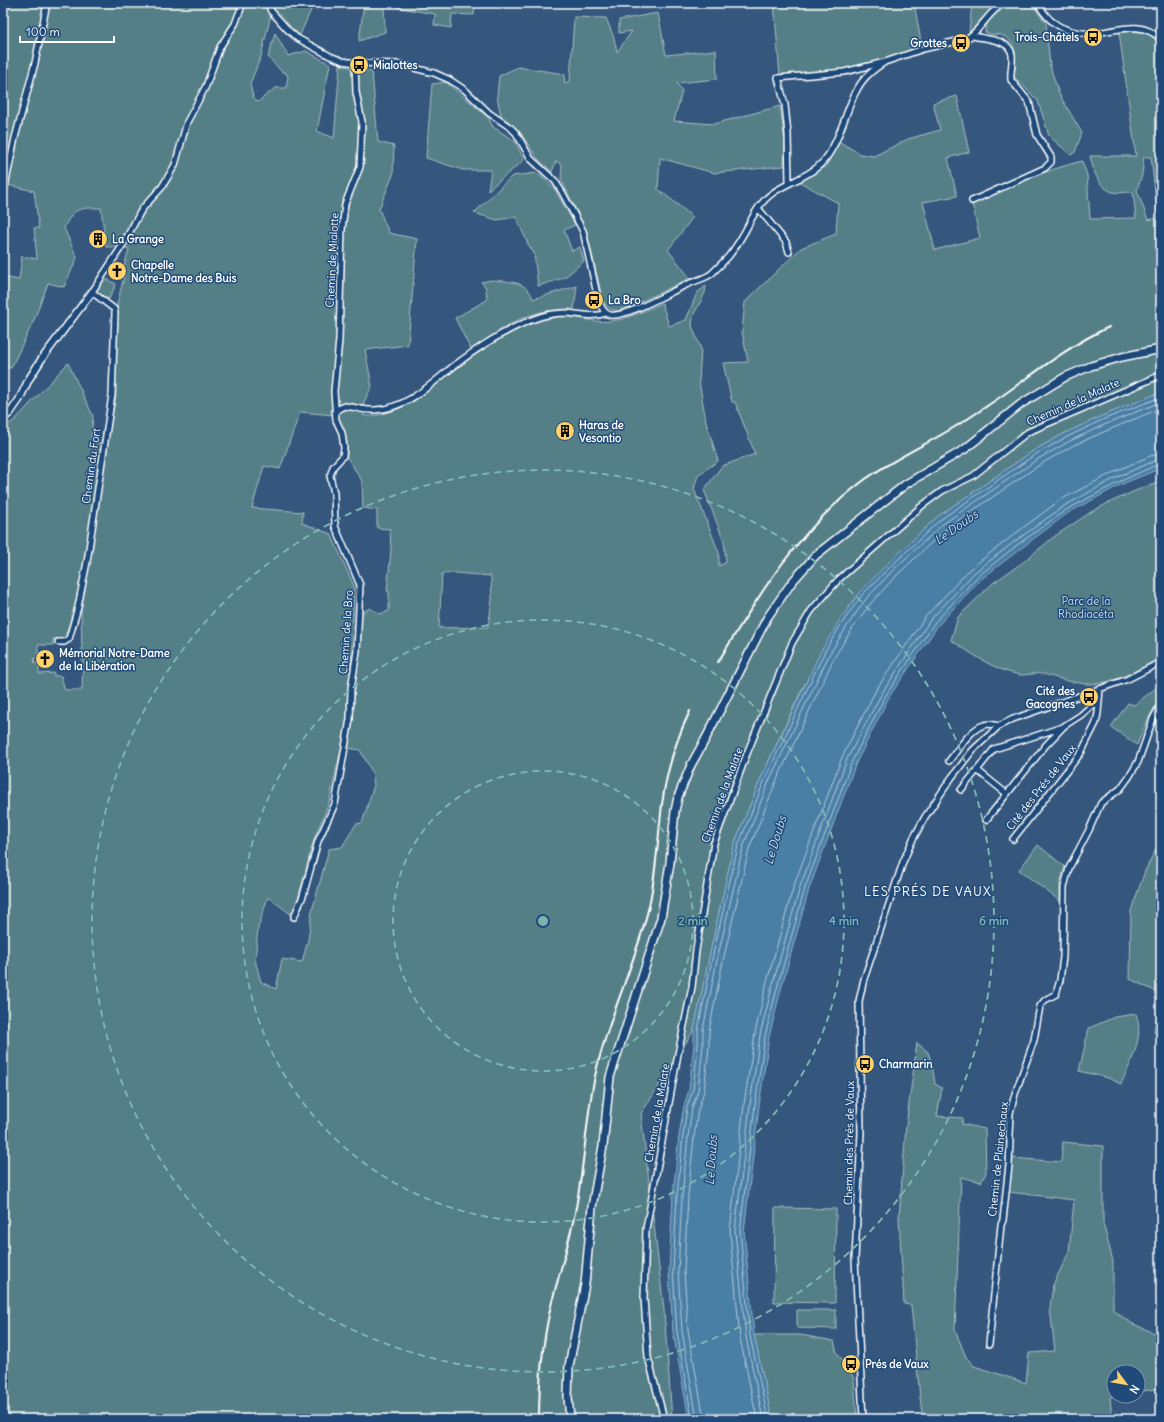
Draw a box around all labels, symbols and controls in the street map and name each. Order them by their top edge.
scale bar [20,18,114,44]
text: 100 m [26,24,60,39]
bus stop icon: Trois-Châtels [1082,26,1104,48]
place label: Trois-Châtels [1014,30,1079,44]
bus stop icon: Grottes [950,32,972,54]
place label: Grottes [910,36,947,50]
bus stop icon: Mialottes [348,54,370,76]
place label: Mialottes [373,58,417,72]
street label: Chemin de Mialotte [323,212,341,308]
building icon: La Grange [87,228,109,250]
place label: La Grange [112,232,164,247]
place label: Chapelle Notre-Dame des Buis [131,258,236,285]
church icon: Chapelle Notre-Dame des Buis [106,260,128,282]
bus stop icon: La Bro [583,289,605,311]
place label: La Bro [608,293,641,307]
street label: Chemin de la Malate [1024,375,1122,429]
place label: Haras de Vesontio [579,418,624,445]
building icon: Haras de Vesontio [554,420,576,442]
street label: Chemin du Fort [79,427,103,505]
water label: Le Doubs [931,506,982,547]
street label: Chemin de la Bro [336,589,356,675]
park label: Parc de la Rhodiacéta [1058,594,1114,621]
place label: Mémorial Notre-Dame de la Libération [59,646,170,673]
church icon: Mémorial Notre-Dame de la Libération [34,648,56,670]
place label: Cité des Gacognes [1026,684,1075,712]
bus stop icon: Cité des Gacognes [1078,686,1100,708]
street label: Cité des Prés de Vaux [1003,741,1079,833]
street label: Chemin de la Malate [698,745,746,845]
water label: Le Doubs [761,813,790,866]
district label: LES PRÉS DE VAUX [864,882,992,900]
text: 2 min [678,913,708,928]
text: 4 min [829,913,859,928]
text: 6 min [979,913,1009,928]
centre of rings [536,914,550,928]
bus stop icon: Charmarin [854,1053,876,1075]
place label: Charmarin [879,1057,933,1071]
street label: Chemin de la Malate [641,1062,673,1164]
street label: Chemin des Prés de Vaux [841,1080,857,1205]
street label: Chemin de Plainechaux [985,1100,1011,1217]
water label: Le Doubs [702,1133,720,1185]
bus stop icon: Prés de Vaux [840,1353,862,1375]
place label: Prés de Vaux [865,1357,929,1371]
north arrow [1106,1364,1146,1404]
text: N [1127,1382,1142,1396]

